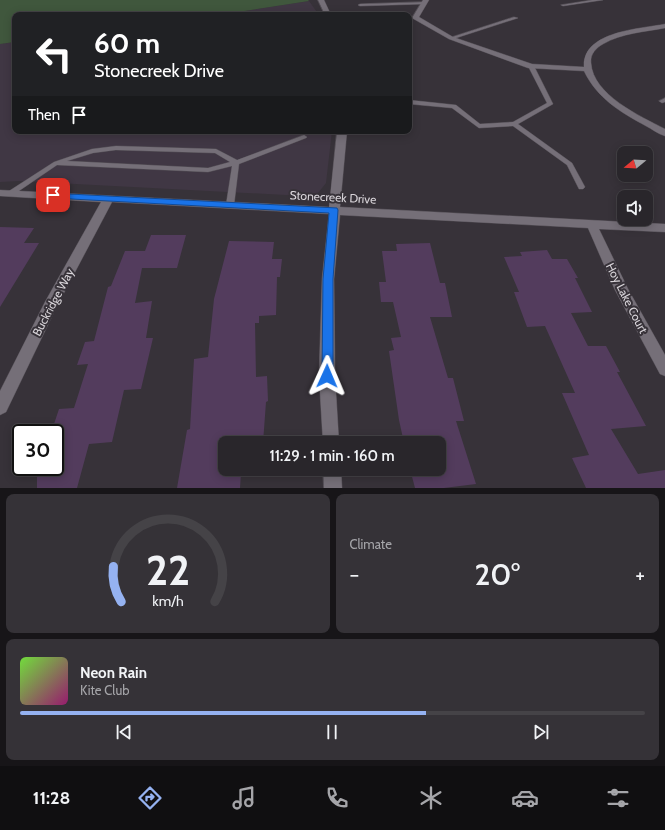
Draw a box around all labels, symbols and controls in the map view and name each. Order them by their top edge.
text: 60 m [94,26,160,60]
icon: left [28,28,80,80]
text: Stonecreek Drive [94,60,224,82]
icon: arrive [68,104,90,126]
text: Then [28,106,60,124]
north arrow [617,146,653,182]
map controls [617,146,653,226]
pin [36,178,70,212]
icon: arrive [42,184,64,206]
street label: Stonecreek Drive [289,187,377,207]
button: sound [617,190,653,226]
street label: Hoy Lake Court [603,260,651,336]
street label: Buckridge Way [29,266,77,338]
position arrow [306,355,348,397]
speed limit sign: 30 [12,424,64,476]
text: 11:29 · 1 min · 160 m [269,447,395,465]
text: Climate [350,536,392,552]
text: 22 [146,544,190,594]
text: 20° [474,556,520,593]
text: − [350,561,359,588]
text: + [635,561,645,588]
text: km/h [152,591,183,609]
text: Neon Rain [80,664,147,682]
text: Kite Club [80,682,129,698]
icon: previous [113,721,135,743]
icon: pause [321,721,343,743]
icon: next [530,721,552,743]
icon: directions [136,784,164,812]
icon: music [230,784,258,812]
icon: phone [323,784,351,812]
icon: climate [417,784,445,812]
icon: car [511,784,539,812]
icon: filters [604,784,632,812]
text: 11:28 [33,787,70,809]

